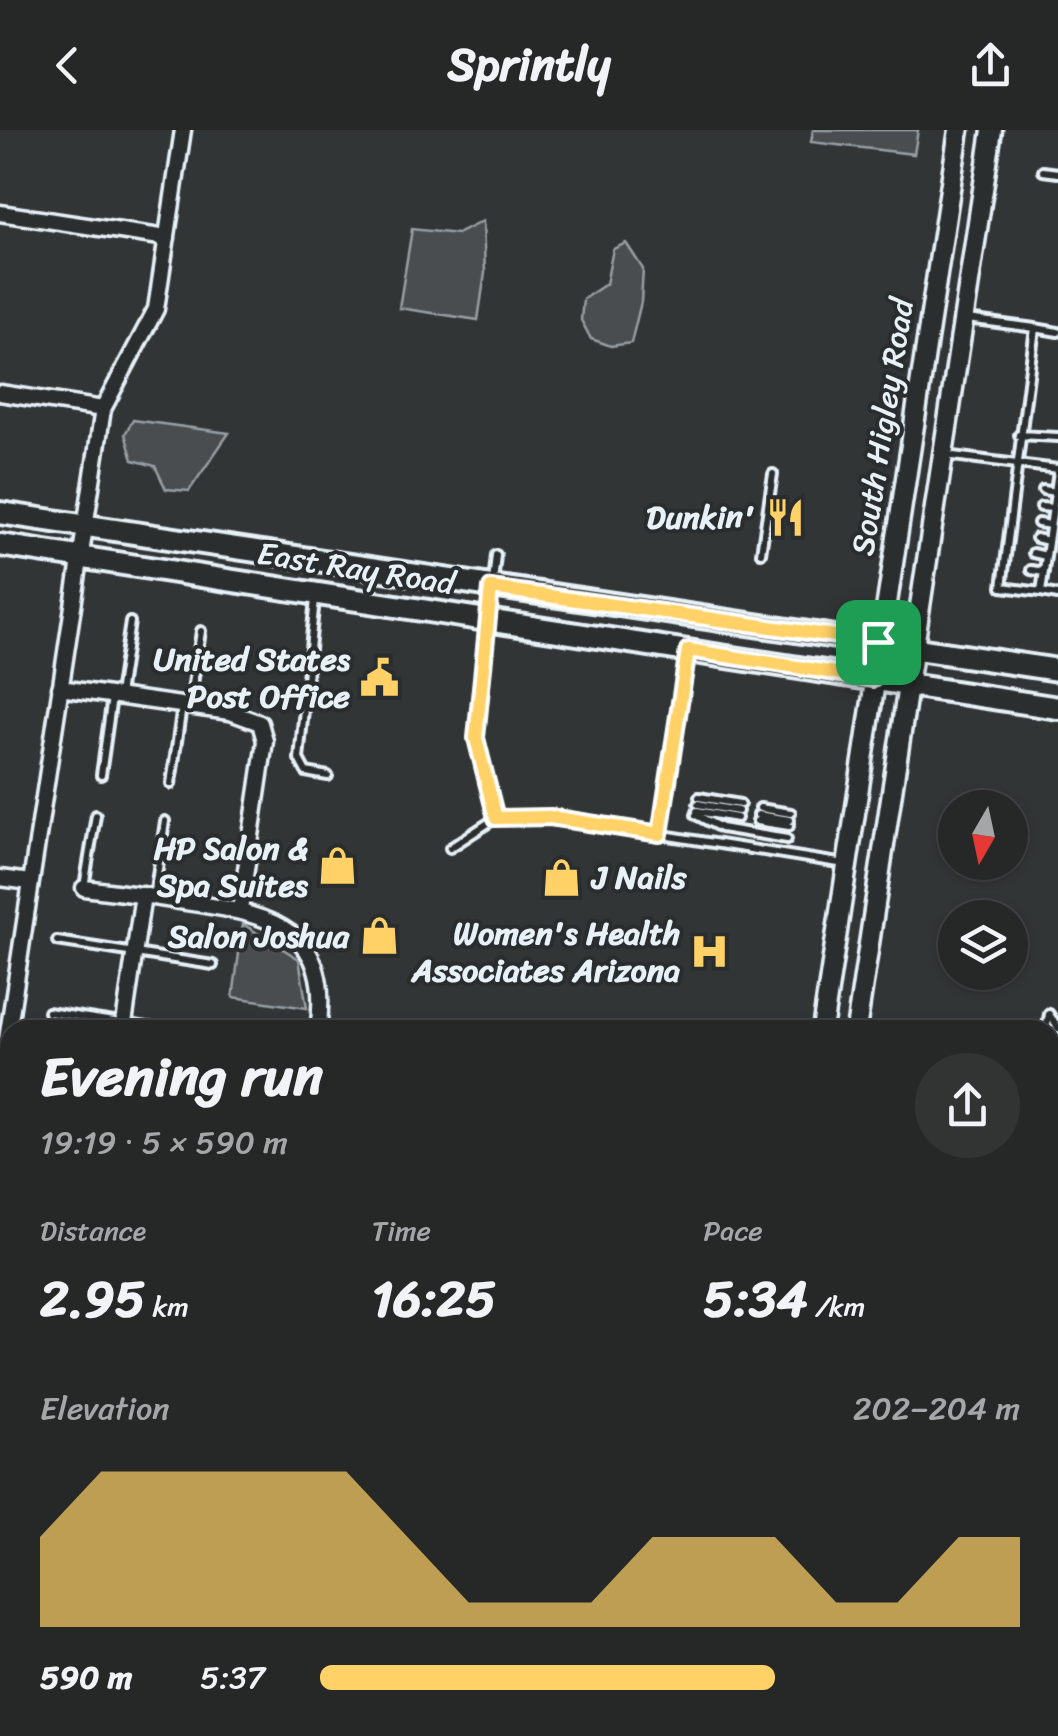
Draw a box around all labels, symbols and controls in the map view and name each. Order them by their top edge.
text: Sprintly [448,25,610,105]
icon: back [40,38,95,93]
icon: share [963,38,1018,93]
street label: South Higley Road [834,292,931,560]
place label: Dunkin' [646,489,755,546]
restaurant icon: Dunkin' [764,496,806,538]
street label: East Ray Road [253,525,461,613]
pin [836,600,921,685]
icon: arrive [851,615,906,670]
place label: United States Post Office [153,631,351,725]
public building icon: United States Post Office [359,656,401,698]
north arrow [938,790,1028,880]
map controls [938,790,1028,990]
place label: HP Salon & Spa Suites [154,820,309,914]
shop icon: HP Salon & Spa Suites [317,845,359,887]
place label: J Nails [590,849,688,906]
shop icon: J Nails [541,856,583,898]
button: layers [938,900,1028,990]
place label: Women's Health Associates Arizona [410,905,680,999]
place label: Salon Joshua [167,908,350,965]
shop icon: Salon Joshua [358,915,400,957]
hospital icon: Women's Health Associates Arizona [689,930,731,972]
text: Evening run [40,1028,323,1125]
button: share [915,1053,1020,1158]
text: 19:19 · 5 × 590 m [40,1114,288,1171]
text: Distance [40,1206,146,1255]
text: Time [372,1206,431,1255]
text: Pace [703,1206,763,1255]
text: 2.95 [40,1255,145,1344]
text: 16:25 [372,1255,496,1344]
text: 5:34 [703,1255,808,1344]
text: km [145,1282,189,1331]
text: /km [808,1282,865,1331]
text: Elevation [40,1380,170,1437]
text: 202–204 m [853,1380,1020,1437]
text: 590 m [40,1649,132,1706]
text: 5:37 [200,1649,265,1706]

